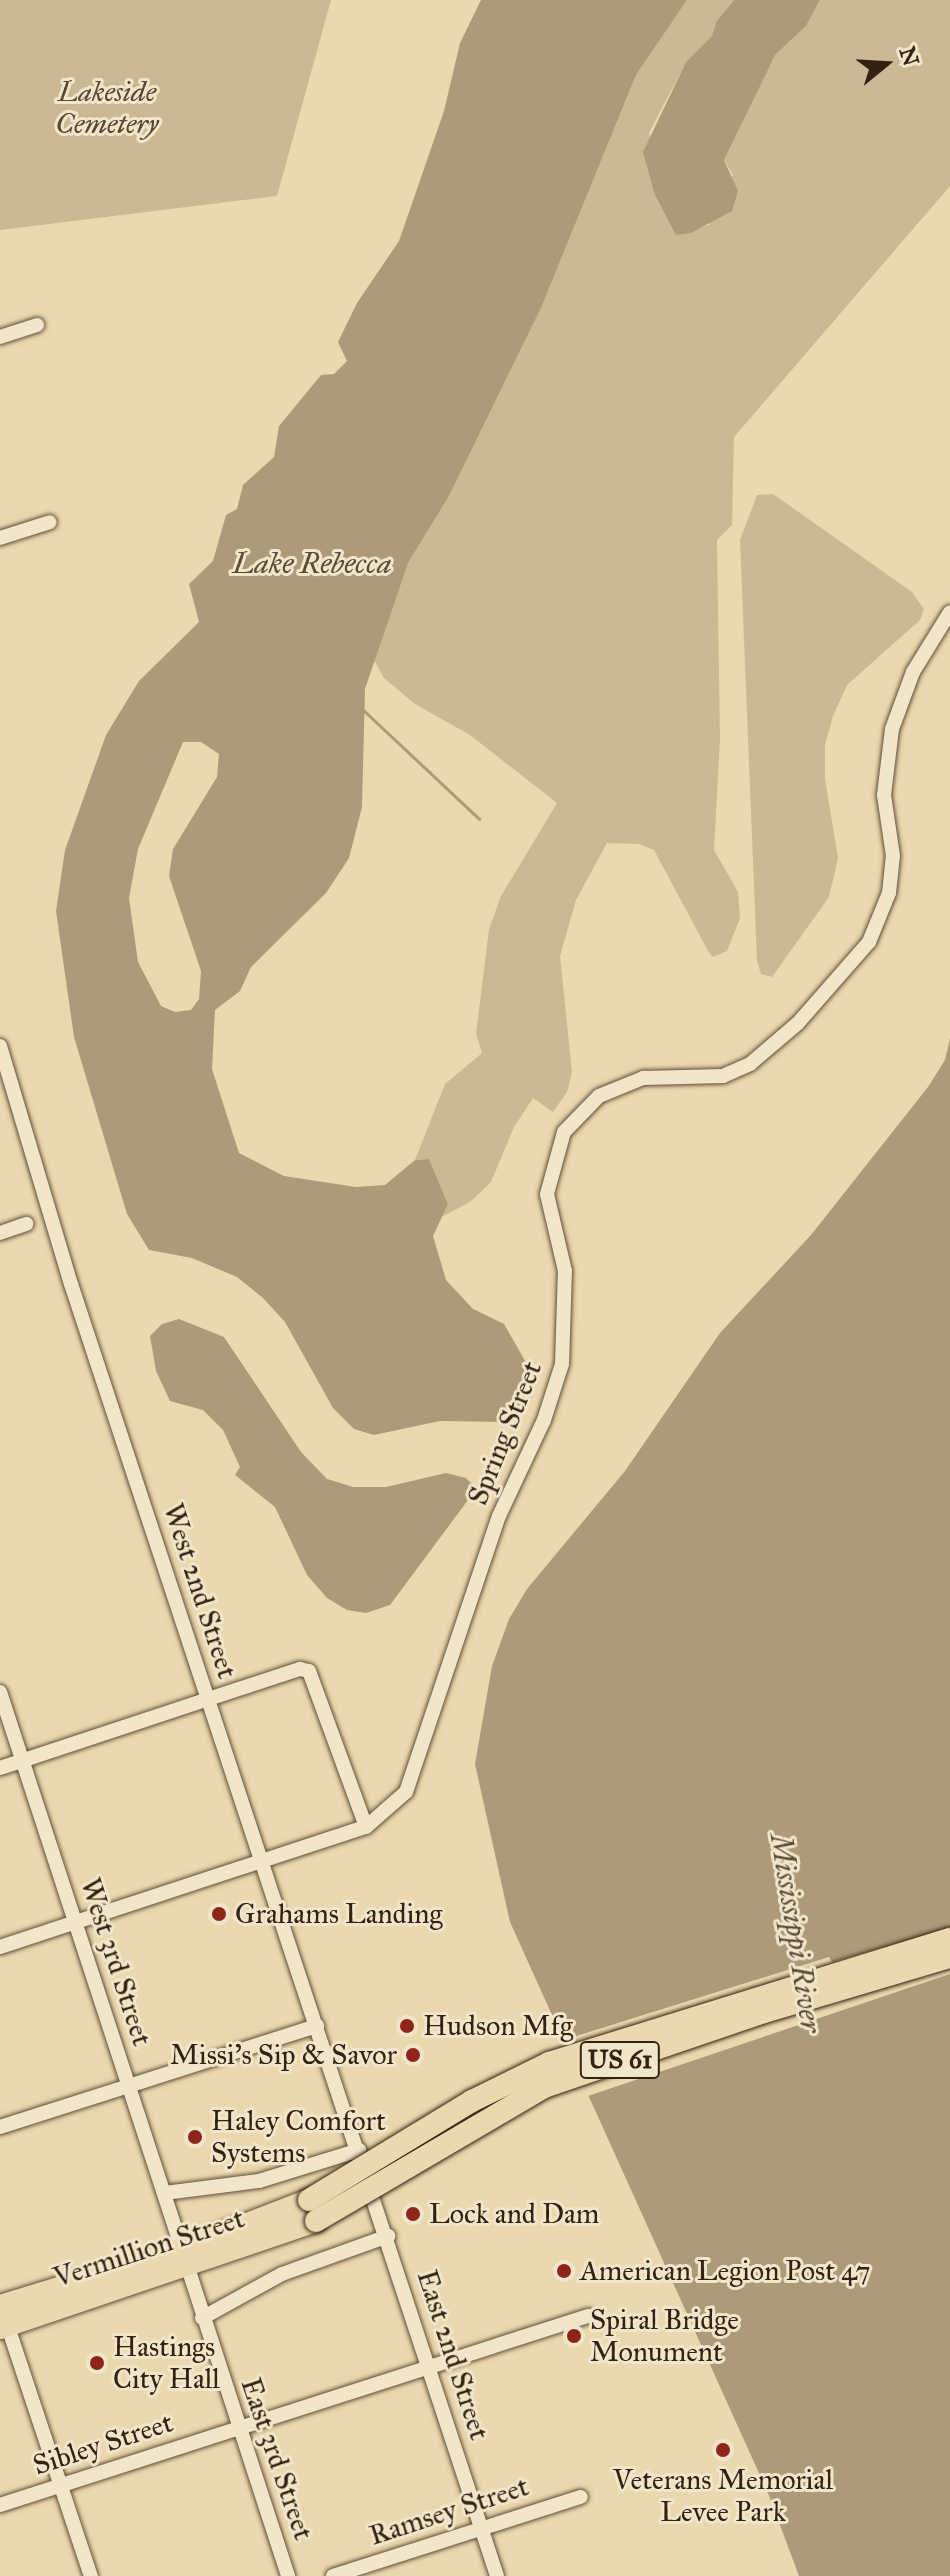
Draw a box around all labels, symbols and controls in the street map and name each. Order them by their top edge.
north arrow [846,24,926,104]
text: N [894,43,925,69]
park label: Lakeside Cemetery [56,75,158,141]
water label: Lake Rebecca [232,545,392,581]
street label: Spring Street [461,1356,549,1510]
street label: West 2nd Street [156,1499,244,1683]
water label: Mississippi River [763,1831,829,2035]
street label: West 3rd Street [73,1874,159,2050]
place label: Grahams Landing [235,1897,443,1931]
marker: Grahams Landing [210,1905,228,1923]
place label: Hudson Mfg [423,2009,573,2043]
marker: Hudson Mfg [398,2017,416,2035]
place label: Missi’s Sip & Savor [170,2038,397,2072]
road number: US 61 [578,2038,662,2082]
marker: Missi’s Sip & Savor [404,2046,422,2064]
place label: Haley Comfort Systems [211,2104,386,2170]
marker: Haley Comfort Systems [186,2128,204,2146]
place label: Lock and Dam [429,2197,599,2231]
street label: Vermillion Street [49,2201,249,2295]
marker: Lock and Dam [404,2205,422,2223]
place label: American Legion Post 47 [580,2254,870,2288]
marker: American Legion Post 47 [555,2262,573,2280]
street label: East 2nd Street [410,2266,496,2444]
place label: Spiral Bridge Monument [590,2303,739,2369]
marker: Spiral Bridge Monument [565,2327,583,2345]
place label: Hastings City Hall [113,2330,220,2396]
marker: Hastings City Hall [88,2354,106,2372]
street label: East 3rd Street [234,2374,320,2544]
street label: Sibley Street [29,2406,177,2482]
marker: Veterans Memorial Levee Park [714,2441,732,2459]
place label: Veterans Memorial Levee Park [613,2463,833,2529]
street label: Ramsey Street [365,2469,533,2553]

